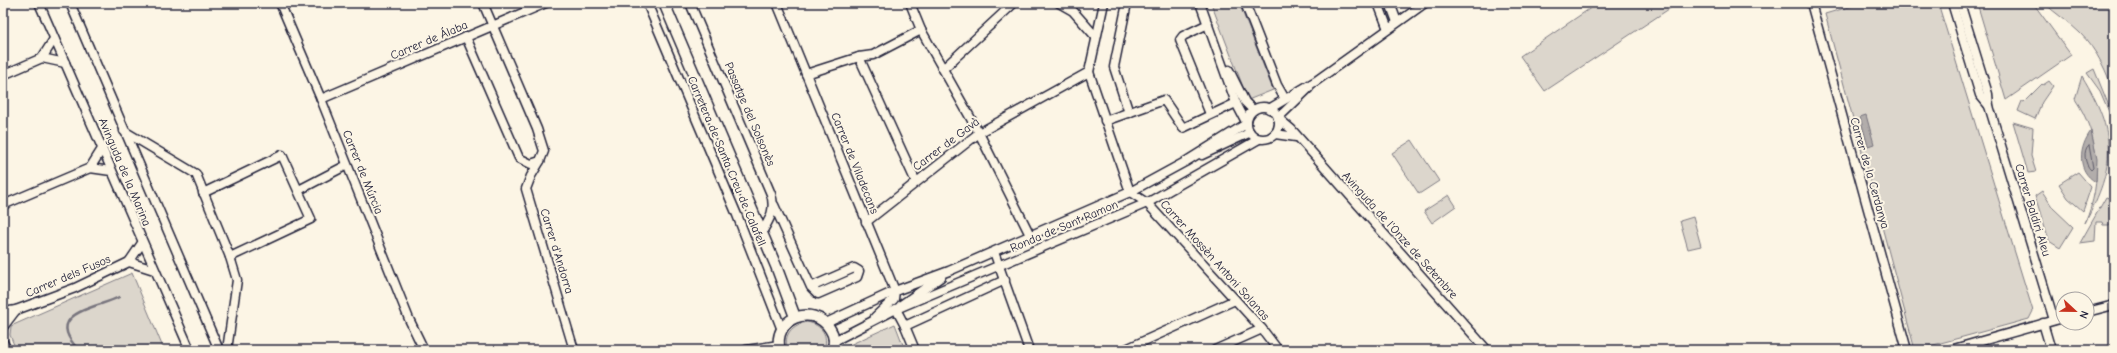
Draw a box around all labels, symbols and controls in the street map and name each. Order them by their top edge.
street label: Carrer de Álaba [388,17,470,63]
street label: Passatge del Solsonès [722,60,778,168]
street label: Carretera de Santa Creu de Calafell [685,74,769,248]
street label: Carrer de Viladecans [828,110,882,216]
street label: Carrer de Gavà [910,114,982,174]
street label: Avinguda de la Marina [96,116,154,228]
street label: Carrer de la Cerdanya [1847,116,1893,230]
street label: Carrer de Múrcia [340,128,386,216]
street label: Carrer Baldiri Aleu [2012,162,2054,258]
street label: Avinguda de l'Onze de Setembre [1339,169,1461,301]
street label: Ronda de Sant Ramon [1008,197,1120,255]
street label: Carrer Mossèn Antoni Solanas [1157,197,1273,323]
street label: Carrer d'Andorra [537,207,577,295]
street label: Carrer dels Fusos [23,252,113,300]
north arrow [2055,291,2095,331]
text: N [2076,309,2091,320]

